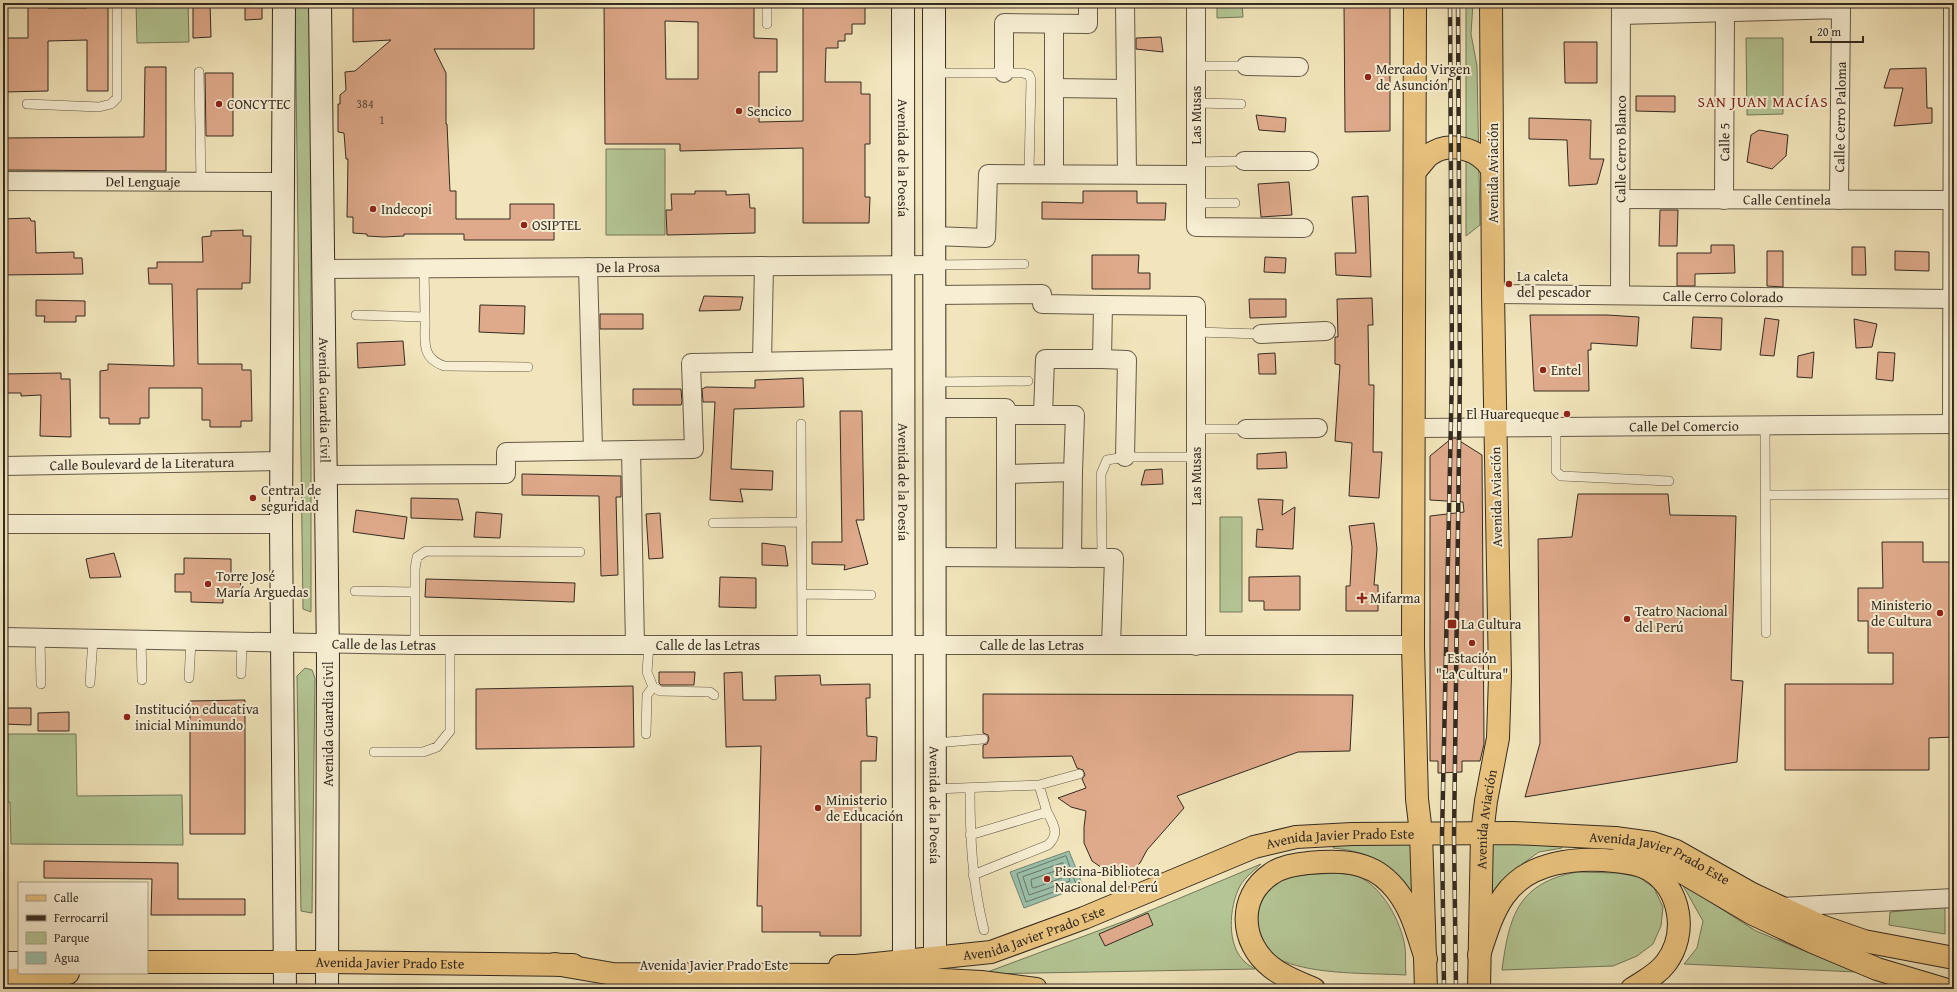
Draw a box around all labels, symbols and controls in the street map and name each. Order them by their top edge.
scale bar [1811,18,1863,44]
text: 20 m [1817,23,1841,40]
place label: Mercado Virgen de Asunción [1376,59,1471,95]
street label: Calle Cerro Paloma [1829,61,1851,173]
marker: Mercado Virgen de Asunción [1363,72,1373,82]
street label: Las Musas [1186,86,1206,144]
district label: SAN JUAN MACÍAS [1698,91,1828,112]
place label: CONCYTEC [227,94,291,114]
house number: 384 [356,95,374,112]
street label: Calle Cerro Blanco [1610,95,1631,203]
marker: CONCYTEC [214,99,224,109]
street label: Avenida de la Poesía [893,99,913,218]
place label: Sencico [747,101,792,121]
marker: Sencico [734,106,744,116]
house number: 1 [379,111,385,128]
street label: Avenida Aviación [1483,123,1503,223]
street label: Calle 5 [1714,123,1734,161]
street label: Del Lenguaje [106,171,181,192]
street label: Calle Centinela [1743,189,1831,210]
place label: Indecopi [381,199,432,219]
marker: Indecopi [368,204,378,214]
place label: OSIPTEL [532,215,581,235]
marker: OSIPTEL [519,220,529,230]
street label: De la Prosa [596,257,661,277]
place label: La caleta del pescador [1517,266,1591,302]
marker: La caleta del pescador [1504,279,1514,289]
street label: Calle Cerro Colorado [1663,286,1783,307]
street label: Avenida Guardia Civil [314,337,336,463]
place label: Entel [1551,360,1581,380]
marker: Entel [1538,365,1548,375]
place label: El Huarequeque [1466,404,1559,424]
marker: El Huarequeque [1562,409,1572,419]
street label: Calle Del Comercio [1629,416,1739,436]
street label: Avenida de la Poesía [893,423,914,542]
street label: Avenida Aviación [1485,446,1507,547]
street label: Las Musas [1186,447,1206,505]
street label: Calle Boulevard de la Literatura [49,452,235,475]
place label: Central de seguridad [261,480,322,516]
marker: Central de seguridad [248,493,258,503]
place label: Torre José María Arguedas [216,566,309,602]
marker: Torre José María Arguedas [203,579,213,589]
place label: Mifarma [1370,588,1421,608]
marker: Mifarma [1357,593,1367,603]
place label: Ministerio de Cultura [1871,595,1932,631]
place label: Teatro Nacional del Perú [1635,601,1728,637]
marker: Ministerio de Cultura [1935,608,1945,618]
place label: La Cultura [1461,614,1522,634]
marker: Teatro Nacional del Perú [1622,614,1632,624]
marker: La Cultura [1446,618,1458,630]
street label: Calle de las Letras [332,633,436,655]
street label: Calle de las Letras [656,635,760,655]
street label: Calle de las Letras [980,635,1084,655]
marker: Estación "La Cultura" [1467,638,1477,648]
place label: Estación "La Cultura" [1436,648,1508,684]
street label: Avenida Guardia Civil [318,661,338,787]
place label: Institución educativa inicial Minimundo [135,699,259,735]
marker: Institución educativa inicial Minimundo [122,712,132,722]
street label: Avenida de la Poesía [925,746,945,865]
street label: Avenida Aviación [1471,768,1502,870]
place label: Ministerio de Educación [826,790,903,826]
marker: Ministerio de Educación [813,803,823,813]
street label: Avenida Javier Prado Este [1264,824,1415,854]
street label: Avenida Javier Prado Este [1589,827,1734,890]
place label: Piscina-Biblioteca Nacional del Perú [1055,861,1160,897]
marker: Piscina-Biblioteca Nacional del Perú [1042,874,1052,884]
legend [18,882,148,974]
text: Calle [54,889,79,906]
street label: Avenida Javier Prado Este [962,900,1108,965]
text: Ferrocarril [54,909,109,926]
text: Parque [54,929,90,946]
text: Agua [54,949,80,966]
street label: Avenida Javier Prado Este [316,952,465,974]
street label: Avenida Javier Prado Este [640,955,789,975]

